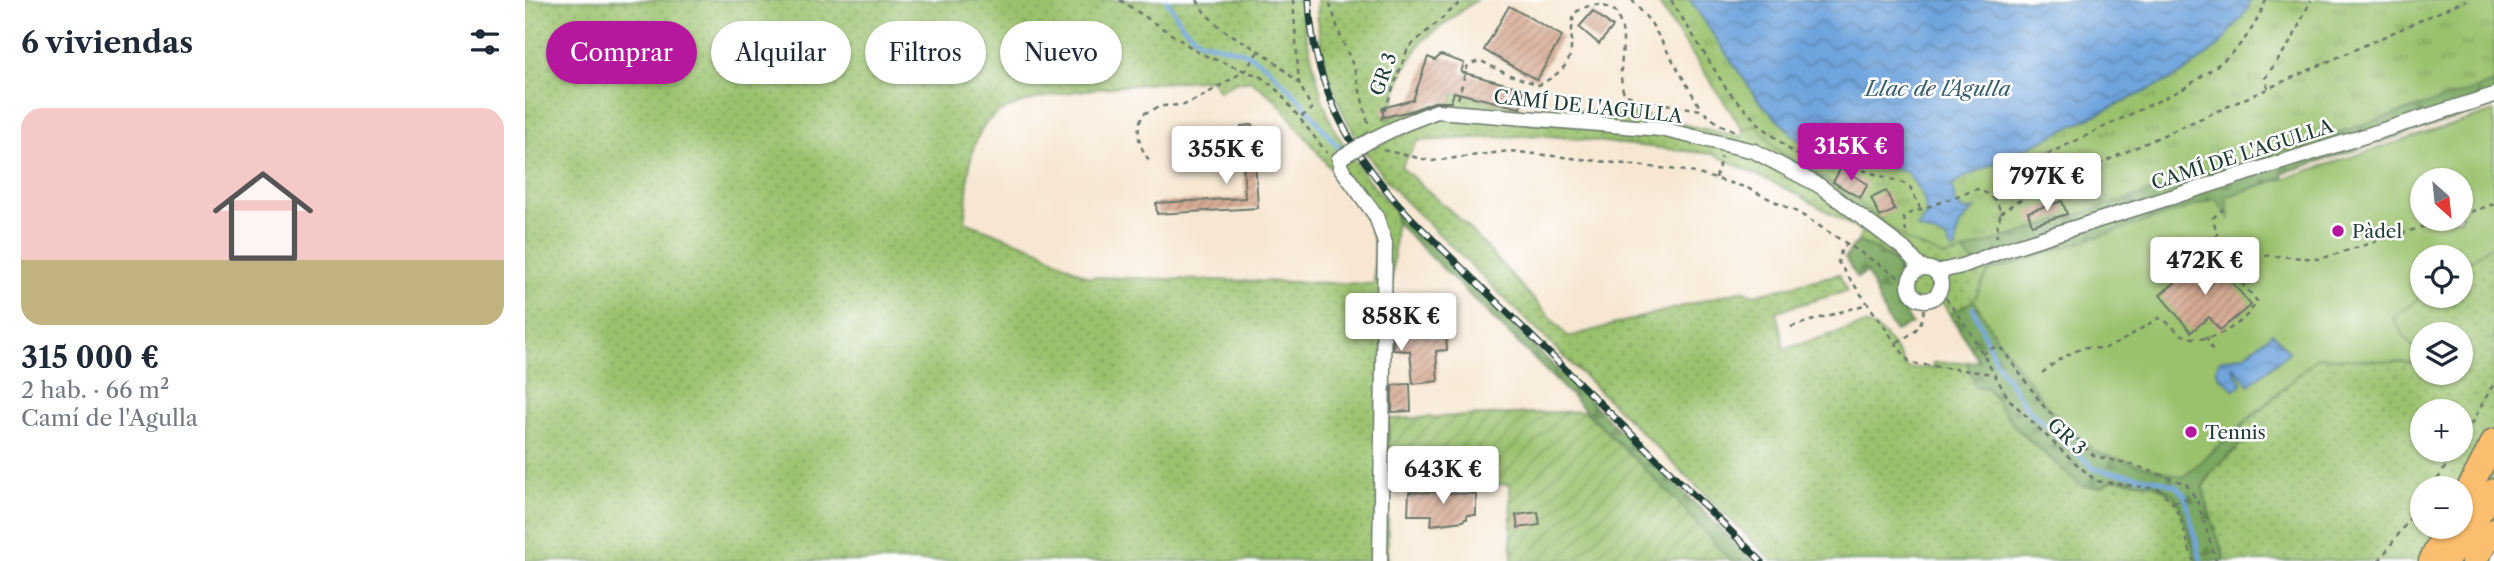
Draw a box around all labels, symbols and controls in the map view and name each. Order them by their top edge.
chip: Comprar [546,21,697,84]
chip: Alquilar [711,21,851,84]
chip: Filtros [865,21,986,84]
chip: Nuevo [1000,21,1122,84]
icon: filters [466,23,504,61]
text: 6 viviendas [21,24,193,61]
street label: GR 3 [1365,50,1402,99]
water label: Llac de l'Agulla [1863,76,2011,101]
street label: CAMÍ DE L'AGULLA [1492,85,1684,128]
street label: CAMÍ DE L'AGULLA [2148,114,2337,195]
pin: 315K € [1794,124,1908,183]
pin: 355K € [1169,127,1283,186]
text: 315K € [1814,132,1888,160]
text: 355K € [1188,135,1264,163]
icon: home [200,153,326,279]
pin: 797K € [1990,154,2104,213]
text: 797K € [2009,162,2085,190]
north arrow [2410,168,2473,231]
map controls [2410,168,2473,539]
place label: Pàdel [2352,220,2403,243]
marker: Pàdel [2330,223,2346,239]
pin: 472K € [2148,238,2262,297]
button: locate [2410,245,2473,308]
text: 472K € [2166,246,2244,274]
pin: 858K € [1344,294,1458,353]
text: 858K € [1361,302,1441,330]
button: layers [2410,322,2473,385]
text: 315 000 € [21,339,159,376]
text: 2 hab. · 66 m² [21,376,169,404]
button: + [2410,399,2473,462]
text: Camí de l'Agulla [21,404,198,432]
street label: GR 3 [2043,413,2091,460]
place label: Tennis [2205,421,2266,444]
marker: Tennis [2183,424,2199,440]
pin: 643K € [1386,447,1500,506]
text: 643K € [1404,455,1482,483]
button: − [2410,476,2473,539]

